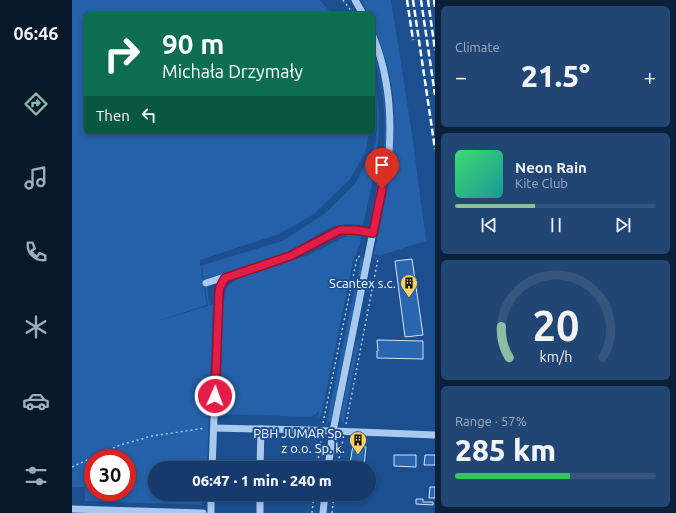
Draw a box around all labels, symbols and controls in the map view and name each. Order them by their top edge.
text: 06:46 [13,23,59,43]
icon: right [96,28,148,80]
text: 90 m [162,28,224,59]
text: Climate [455,40,500,54]
text: 21.5° [521,59,590,93]
text: Michała Drzymały [162,61,303,81]
text: − [455,64,467,89]
text: + [644,64,656,89]
icon: directions [22,90,50,118]
icon: left [138,104,160,126]
text: Then [96,107,130,124]
pin [365,148,399,189]
icon: arrive [371,154,393,176]
text: Neon Rain [515,159,587,176]
icon: music [22,164,50,192]
text: Kite Club [515,176,568,190]
icon: previous [478,214,500,236]
icon: pause [545,214,567,236]
icon: next [612,214,634,236]
icon: phone [22,238,50,266]
building icon: Scantex s.c. [399,273,419,298]
place label: Scantex s.c. [329,276,396,290]
text: 20 [532,302,579,349]
icon: climate [22,313,50,341]
text: km/h [539,348,572,364]
position arrow [194,375,236,417]
icon: car [22,387,50,415]
text: Range · 57% [455,414,527,428]
place label: PBH JUMAR Sp. z o.o. Sp. k. [253,426,345,455]
building icon: PBH JUMAR Sp. z o.o. Sp. k. [348,430,368,455]
text: 285 km [455,433,556,467]
speed limit sign: 30 [84,449,136,501]
icon: filters [22,462,50,490]
text: 06:47 · 1 min · 240 m [192,472,332,489]

